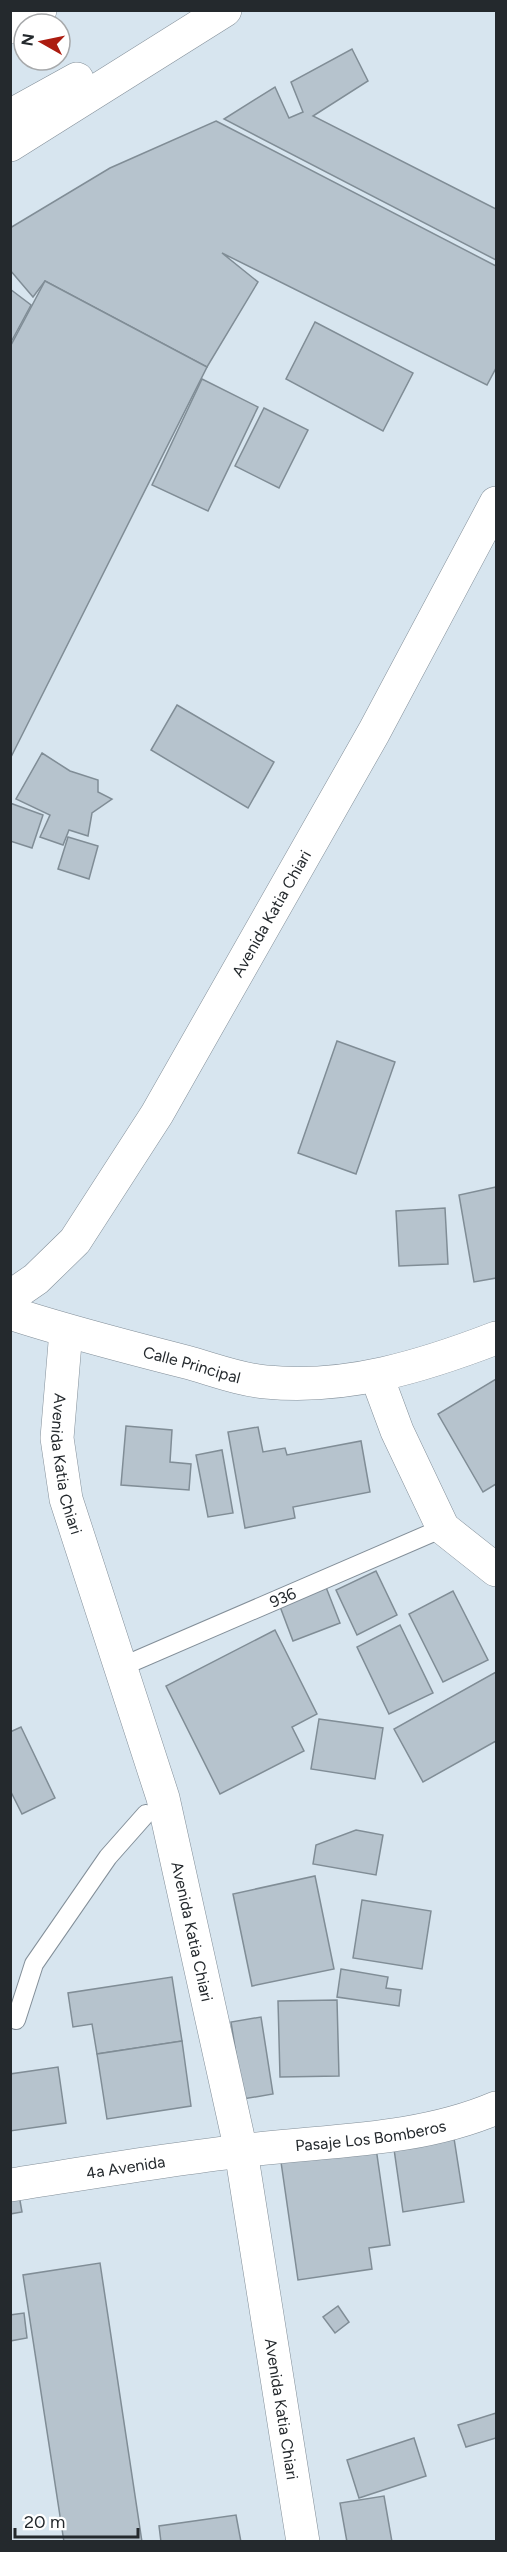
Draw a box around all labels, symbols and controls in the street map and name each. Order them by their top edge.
north arrow [12,12,72,72]
text: N [17,32,38,47]
street label: Avenida Katia Chiari [227,847,315,980]
street label: Calle Principal [141,1342,243,1387]
street label: Avenida Katia Chiari [47,1393,86,1537]
street label: 936 [266,1583,299,1611]
street label: Avenida Katia Chiari [168,1860,217,2003]
street label: Pasaje Los Bomberos [294,2116,448,2155]
street label: 4a Avenida [85,2152,166,2182]
street label: Avenida Katia Chiari [261,2337,302,2481]
scale bar [15,2501,138,2539]
text: 20 m [24,2511,65,2533]

